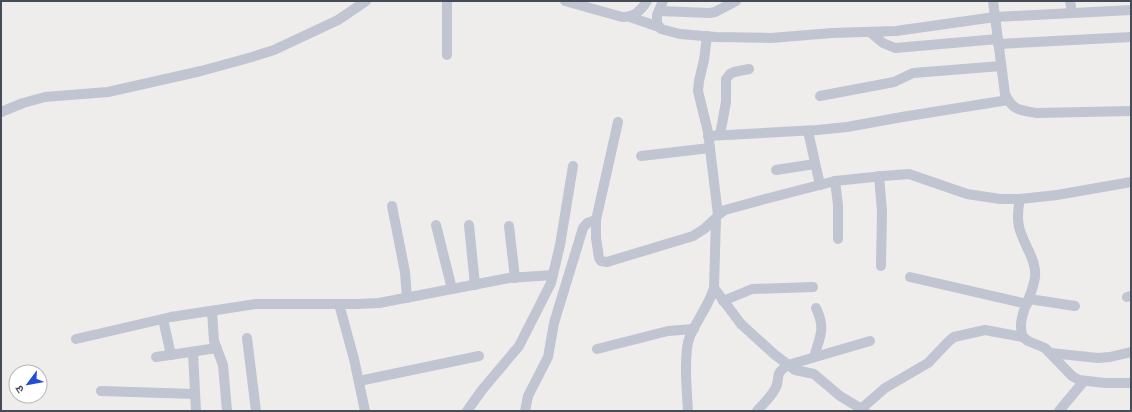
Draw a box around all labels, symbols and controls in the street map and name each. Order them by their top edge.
north arrow [8,364,48,404]
text: उ [12,382,27,396]

